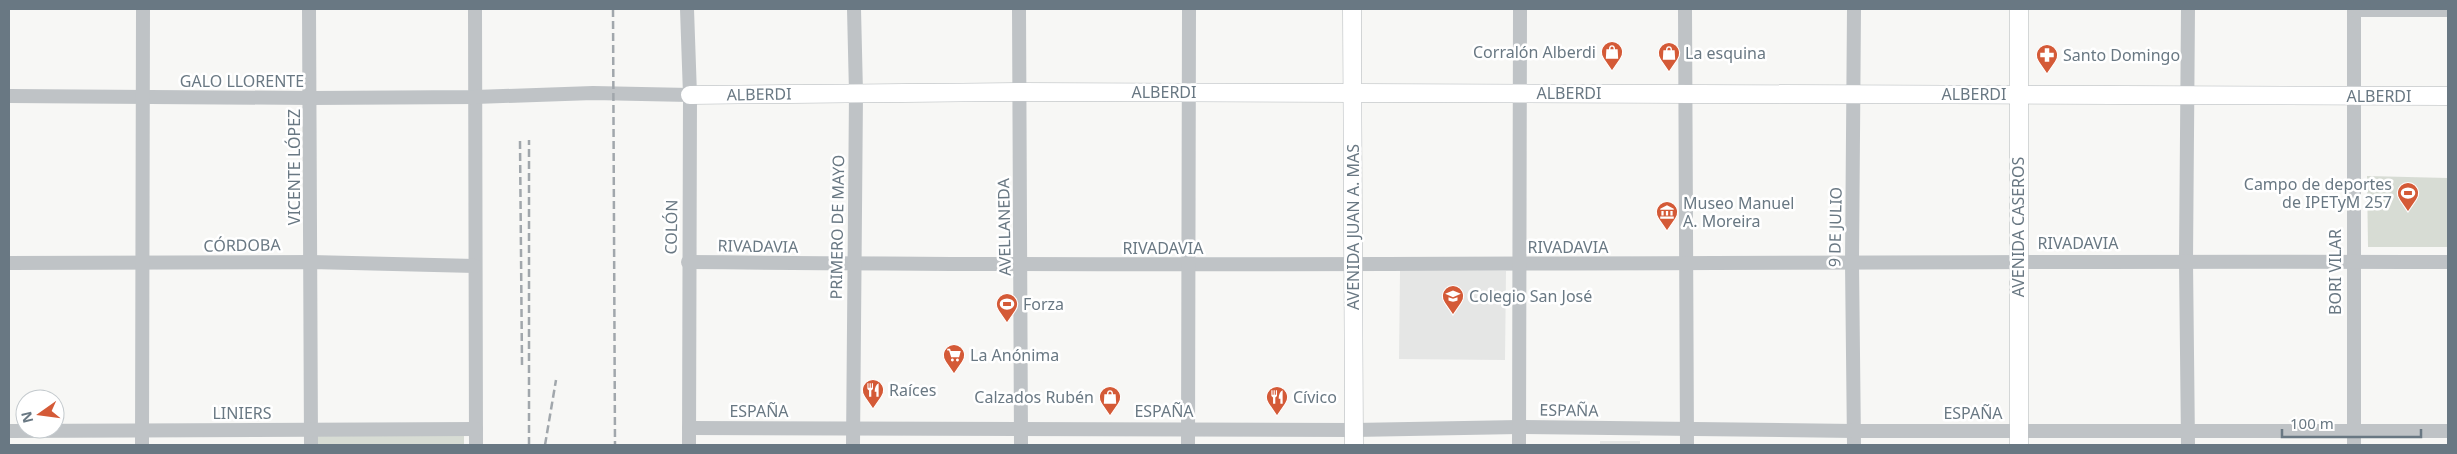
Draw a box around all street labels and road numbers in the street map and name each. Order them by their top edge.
street label: GALO LLORENTE [180,70,304,92]
street label: ALBERDI [1132,81,1196,103]
street label: ALBERDI [726,82,792,106]
street label: ALBERDI [1537,82,1601,104]
street label: ALBERDI [1942,83,2006,105]
street label: ALBERDI [2347,85,2411,107]
street label: VICENTE LÓPEZ [283,109,305,225]
street label: AVENIDA JUAN A. MAS [1342,144,1364,310]
street label: PRIMERO DE MAYO [825,154,849,300]
street label: AVENIDA CASEROS [2007,156,2029,297]
street label: AVELLANEDA [992,177,1016,276]
street label: 9 DE JULIO [1823,187,1847,267]
street label: COLÓN [660,199,682,255]
street label: BORI VILAR [2324,229,2346,315]
street label: RIVADAVIA [2038,232,2119,254]
street label: CÓRDOBA [203,233,281,257]
street label: RIVADAVIA [717,234,799,258]
street label: RIVADAVIA [1528,236,1609,258]
street label: RIVADAVIA [1123,237,1204,259]
street label: ESPAÑA [1539,398,1600,422]
street label: ESPAÑA [729,400,789,422]
street label: ESPAÑA [1134,400,1194,422]
street label: LINIERS [212,402,272,424]
street label: ESPAÑA [1943,402,2003,424]

